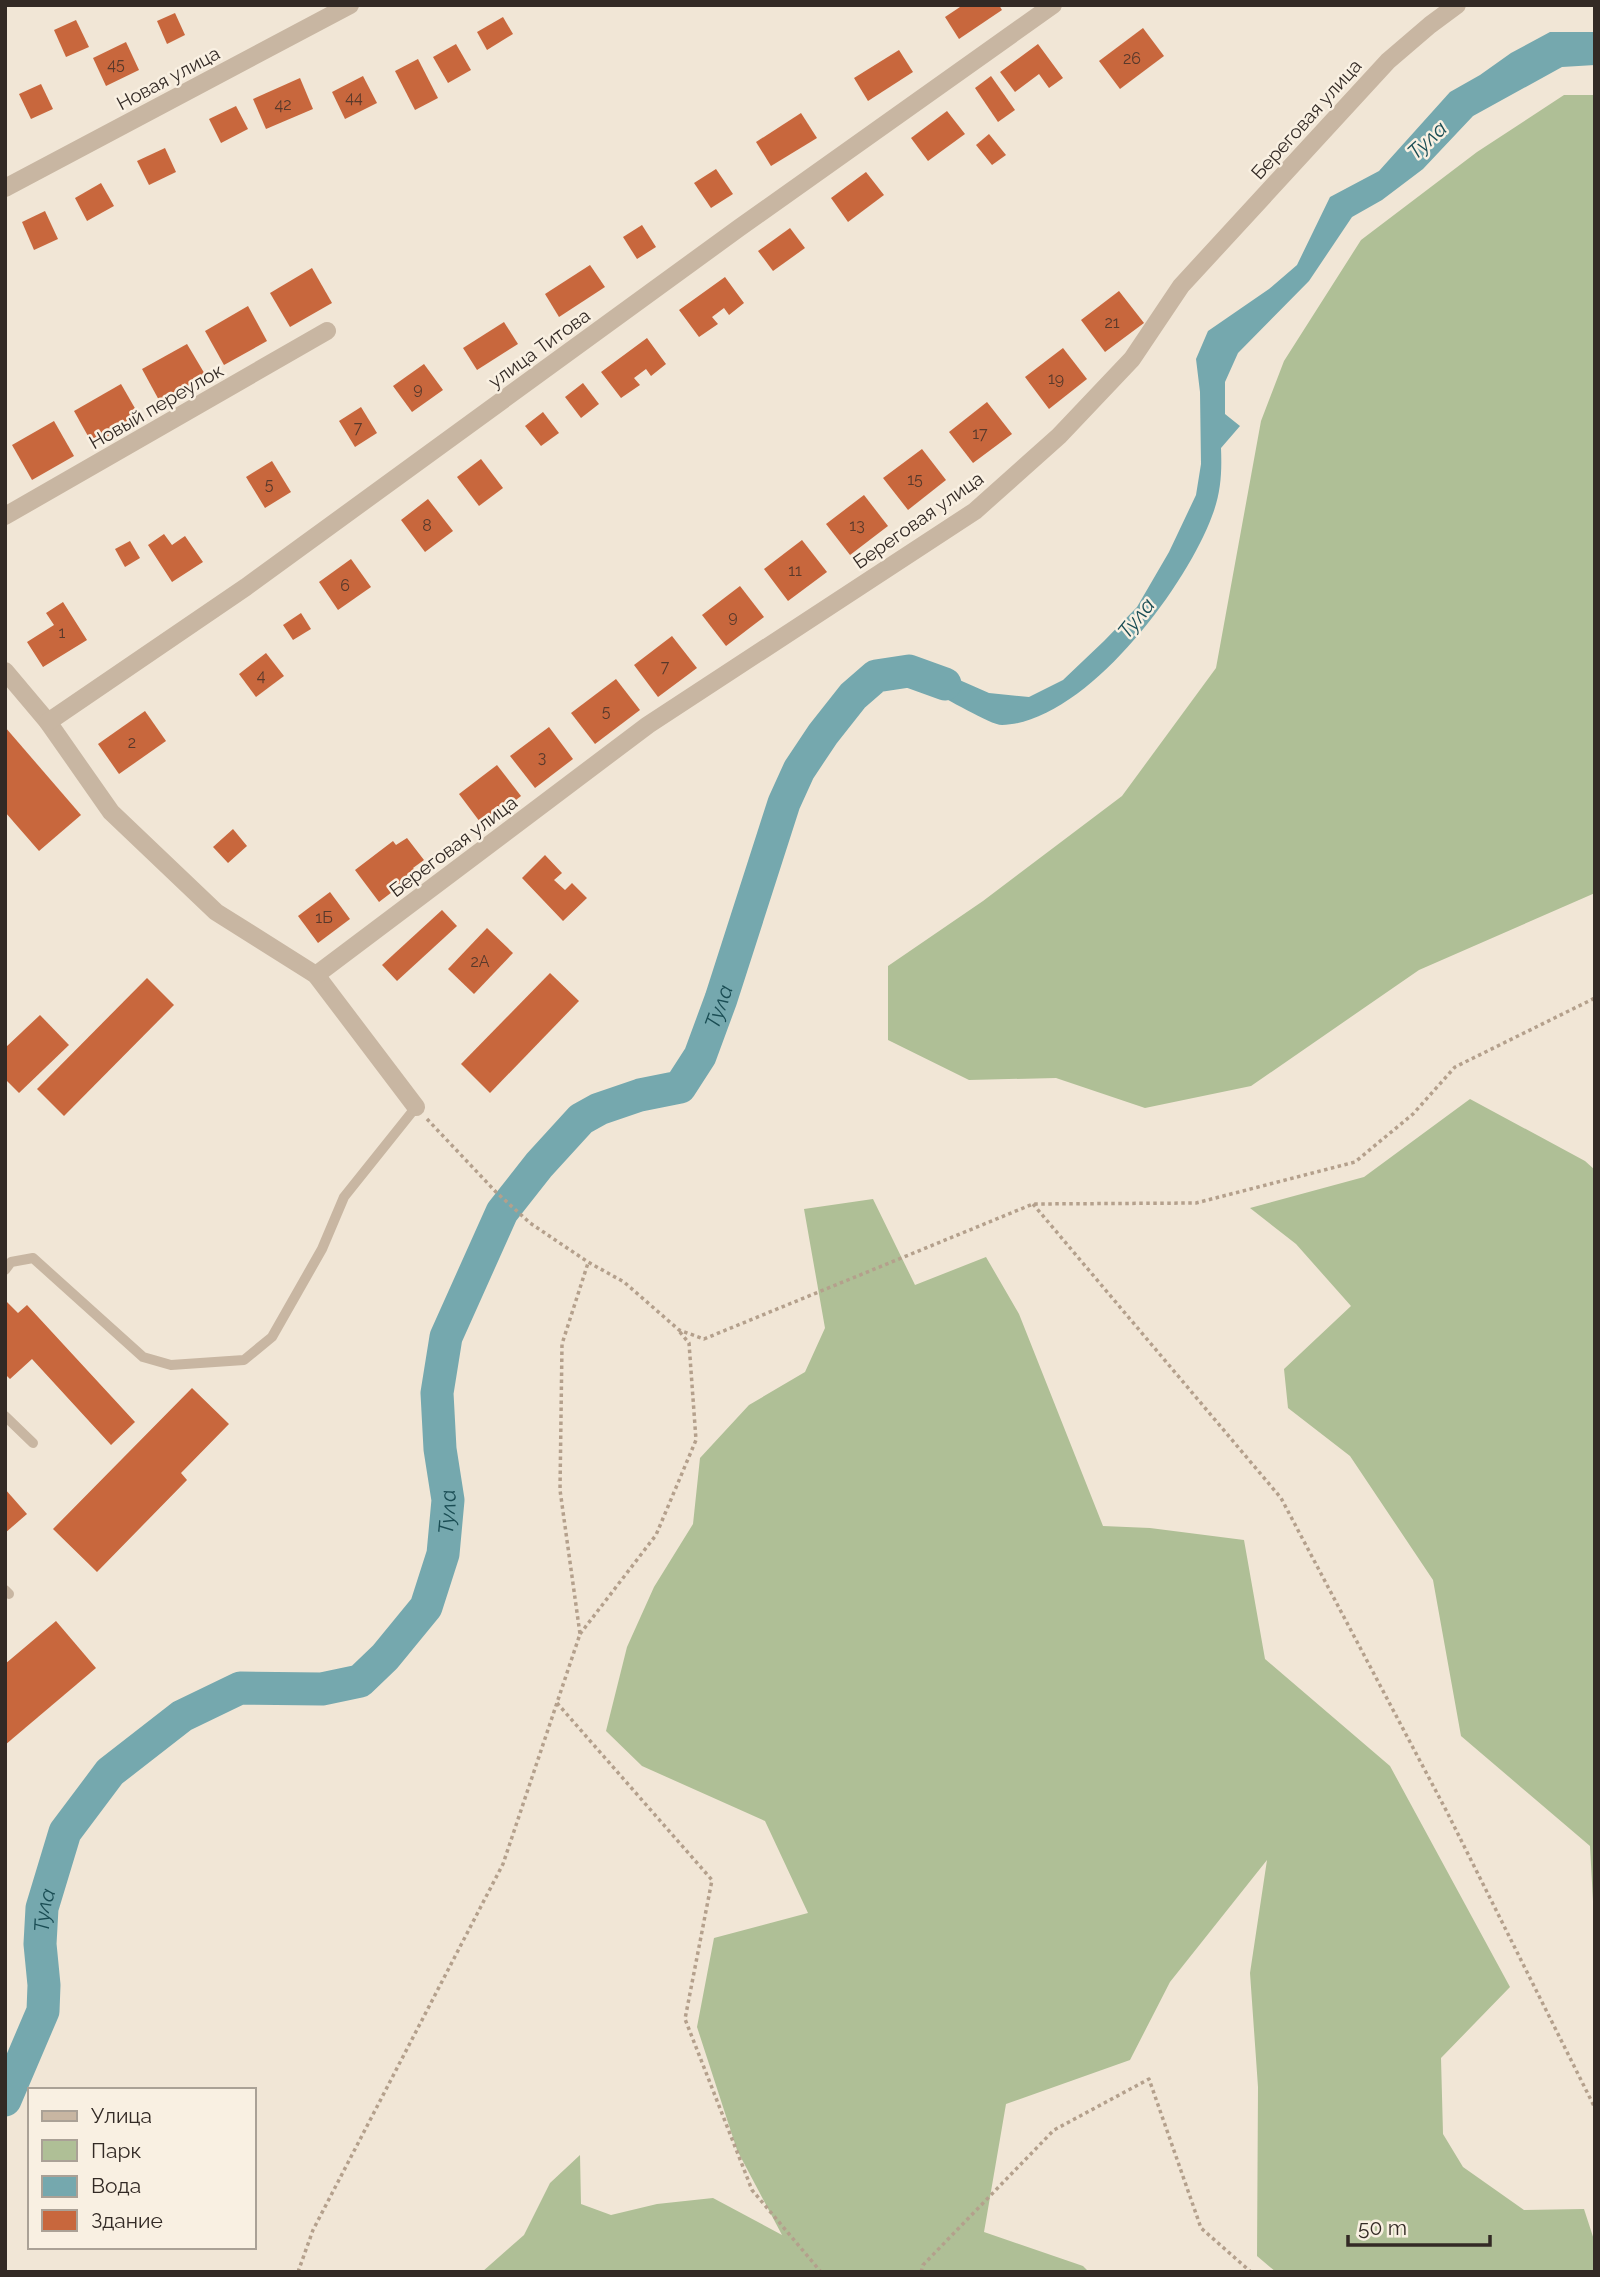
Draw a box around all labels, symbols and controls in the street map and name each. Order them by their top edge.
street label: Новая улица [113,42,223,114]
house number: 26 [1123,49,1141,68]
street label: Береговая улица [1246,54,1366,184]
house number: 45 [107,55,125,74]
house number: 44 [345,88,363,107]
house number: 42 [274,95,292,114]
water label: Тула [1402,116,1452,164]
street label: улица Титова [484,304,594,392]
house number: 21 [1104,313,1120,332]
street label: Новый переулок [85,359,227,453]
house number: 19 [1048,369,1064,388]
house number: 9 [413,379,423,398]
house number: 7 [354,418,363,437]
house number: 17 [972,424,988,443]
street label: Береговая улица [849,467,987,573]
house number: 15 [907,470,923,489]
house number: 5 [265,475,274,494]
house number: 8 [422,516,432,535]
house number: 13 [849,516,865,535]
house number: 11 [788,561,802,580]
house number: 6 [340,576,350,595]
water label: Тула [1112,593,1160,643]
house number: 9 [728,607,738,626]
house number: 1 [59,623,66,642]
house number: 7 [661,657,670,676]
house number: 4 [257,666,266,685]
house number: 5 [602,702,611,721]
house number: 2 [128,733,136,752]
house number: 3 [538,748,546,767]
street label: Береговая улица [385,791,521,901]
house number: 1Б [315,908,333,927]
house number: 2А [470,952,490,971]
water label: Тула [699,981,737,1032]
water label: Тула [432,1488,461,1535]
water label: Тула [28,1885,60,1933]
legend [28,2088,256,2249]
text: Улица [91,2103,152,2128]
text: Парк [91,2138,141,2163]
text: Вода [91,2173,141,2198]
scale bar [1348,2204,1490,2248]
text: Здание [91,2208,163,2233]
text: 50 m [1358,2215,1407,2240]

